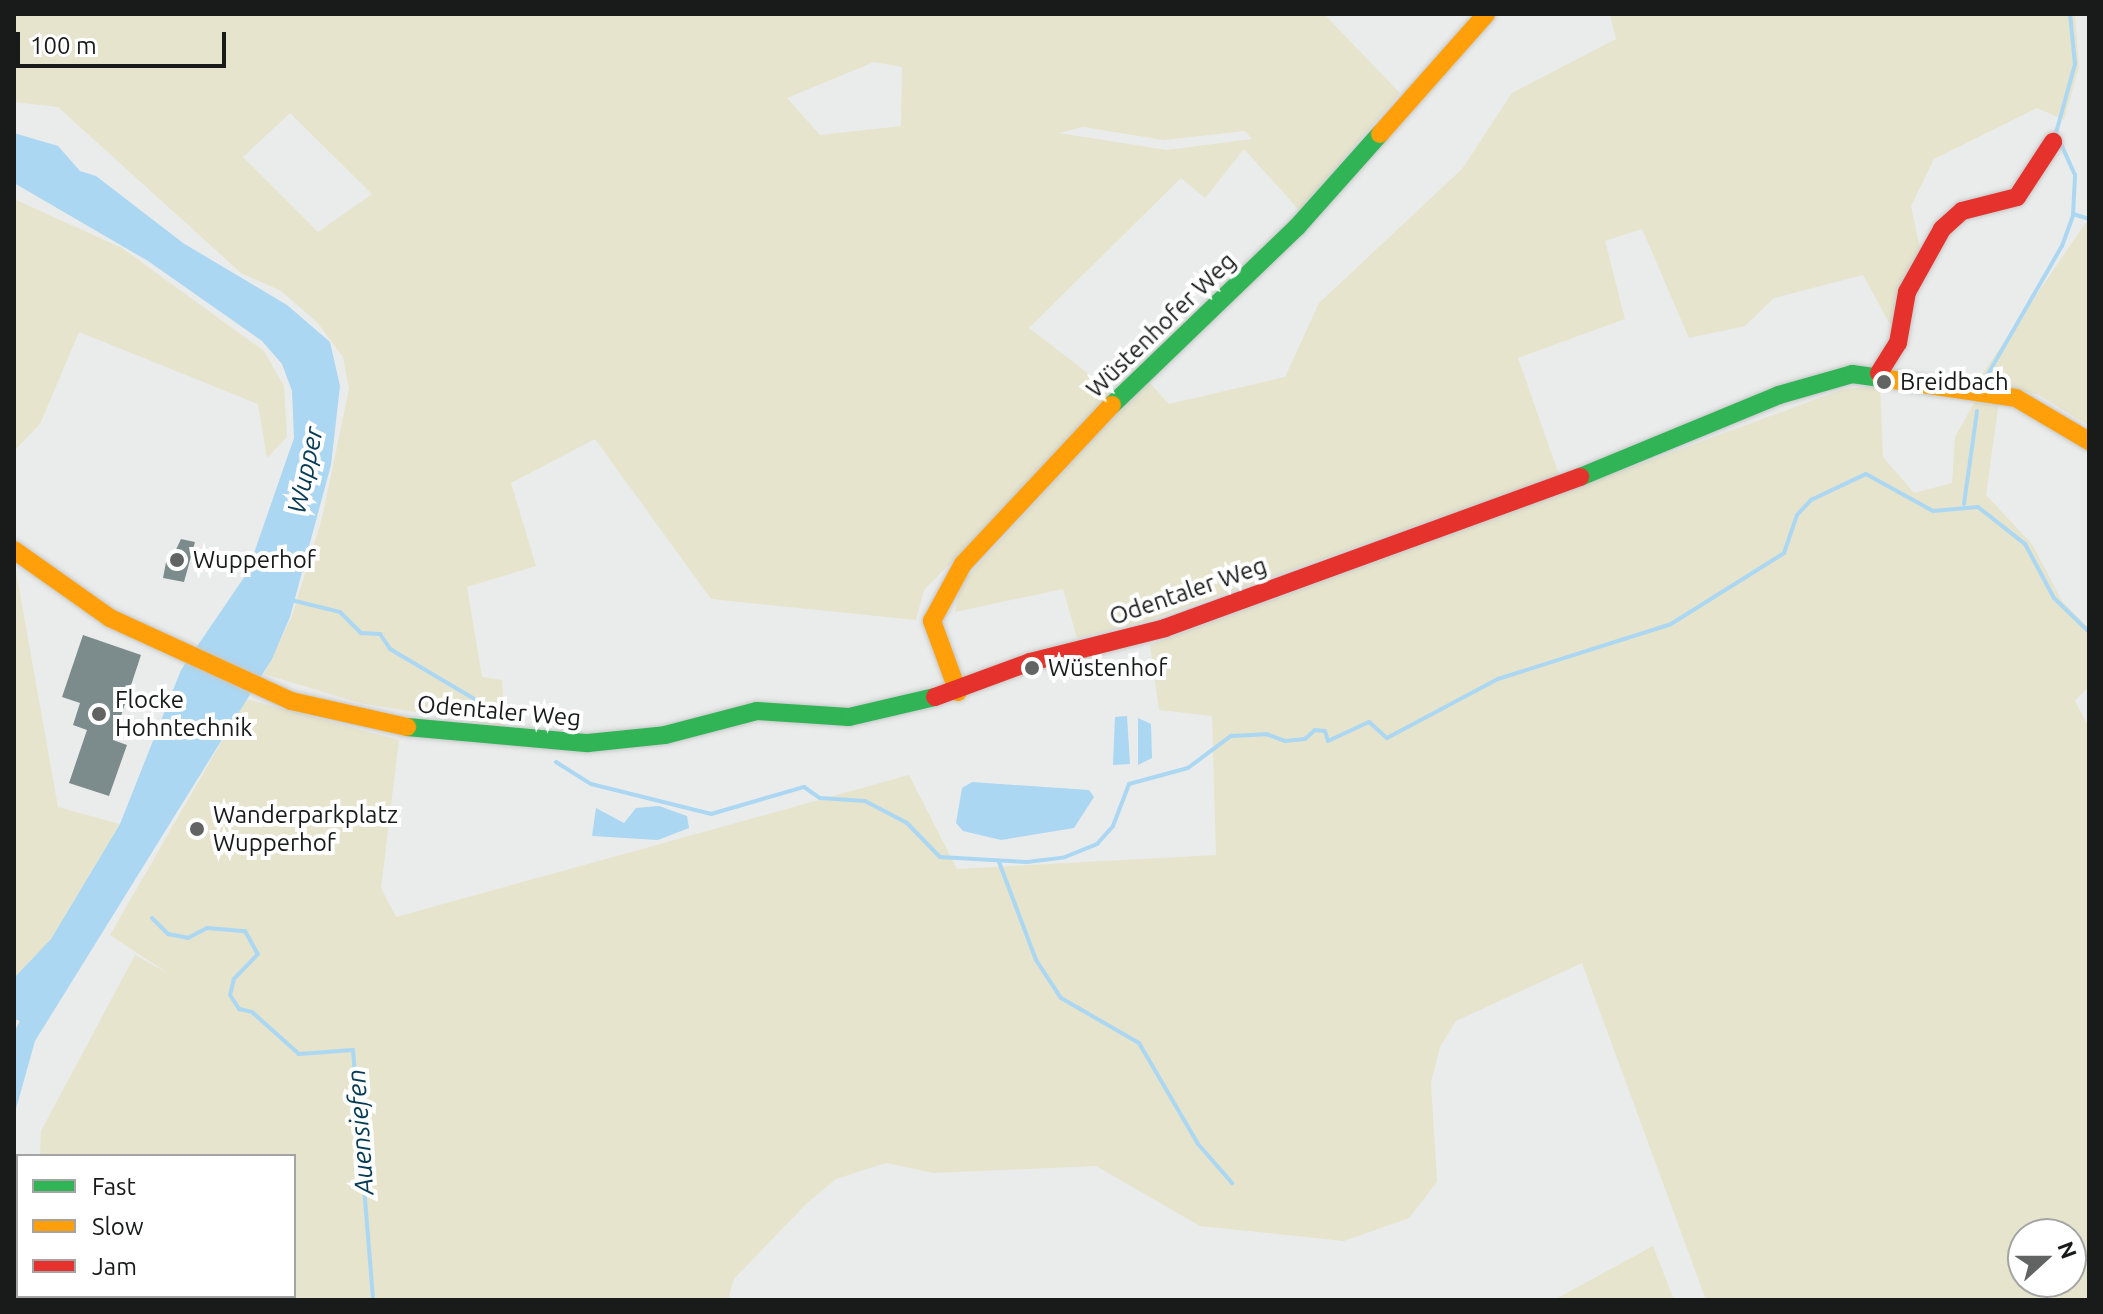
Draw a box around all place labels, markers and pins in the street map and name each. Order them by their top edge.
place label: Breidbach [1900,368,2009,396]
marker: Breidbach [1875,373,1893,391]
place label: Wupperhof [193,546,316,574]
marker: Wupperhof [168,551,186,569]
place label: Wüstenhof [1048,654,1167,682]
marker: Wüstenhof [1023,659,1041,677]
place label: Flocke Hohntechnik [115,686,252,742]
marker: Flocke Hohntechnik [90,705,108,723]
place label: Wanderparkplatz Wupperhof [213,801,398,857]
marker: Wanderparkplatz Wupperhof [188,820,206,838]

